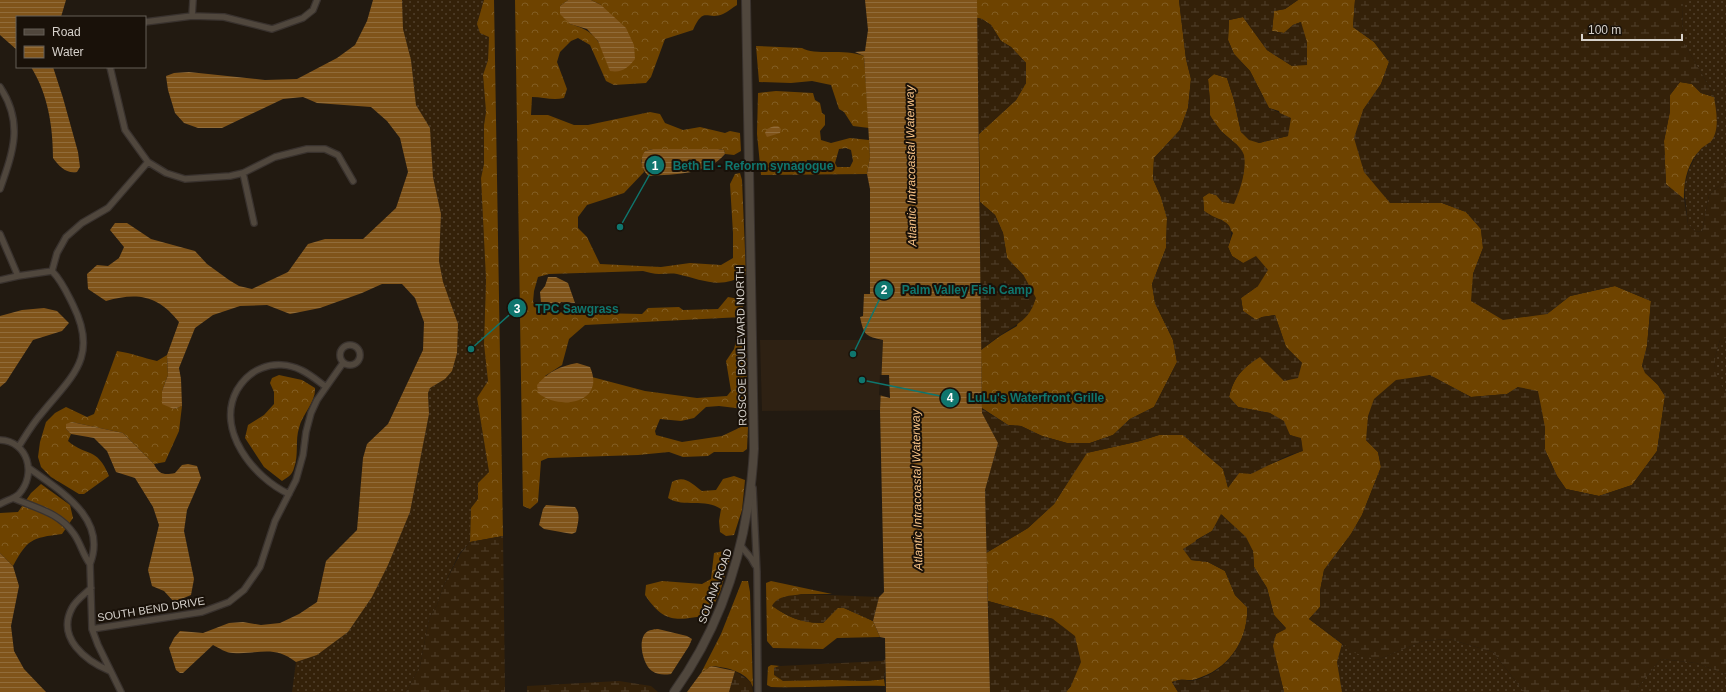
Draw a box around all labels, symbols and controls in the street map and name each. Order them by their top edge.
legend [16,16,146,68]
scale bar [1582,16,1682,42]
text: 100 m [1588,23,1621,37]
text: Road [52,25,81,39]
text: Water [52,45,84,59]
water label: Atlantic Intracoastal Waterway [903,84,919,248]
callout: Beth El - Reform synagogue [645,153,842,177]
text: 1 [652,159,659,173]
text: Beth El - Reform synagogue [673,159,834,173]
street label: ROSCOE BOULEVARD NORTH [734,266,748,426]
callout: Palm Valley Fish Camp [874,278,1040,302]
text: 2 [881,283,888,297]
text: Palm Valley Fish Camp [902,283,1032,297]
callout: TPC Sawgrass [507,296,626,320]
text: 3 [514,302,521,316]
text: TPC Sawgrass [535,302,619,316]
callout: LuLu's Waterfront Grille [940,386,1112,410]
text: 4 [947,391,954,405]
text: LuLu's Waterfront Grille [968,391,1105,405]
water label: Atlantic Intracoastal Waterway [909,408,925,572]
street label: SOLANA ROAD [696,547,734,625]
street label: SOUTH BEND DRIVE [96,595,206,623]

